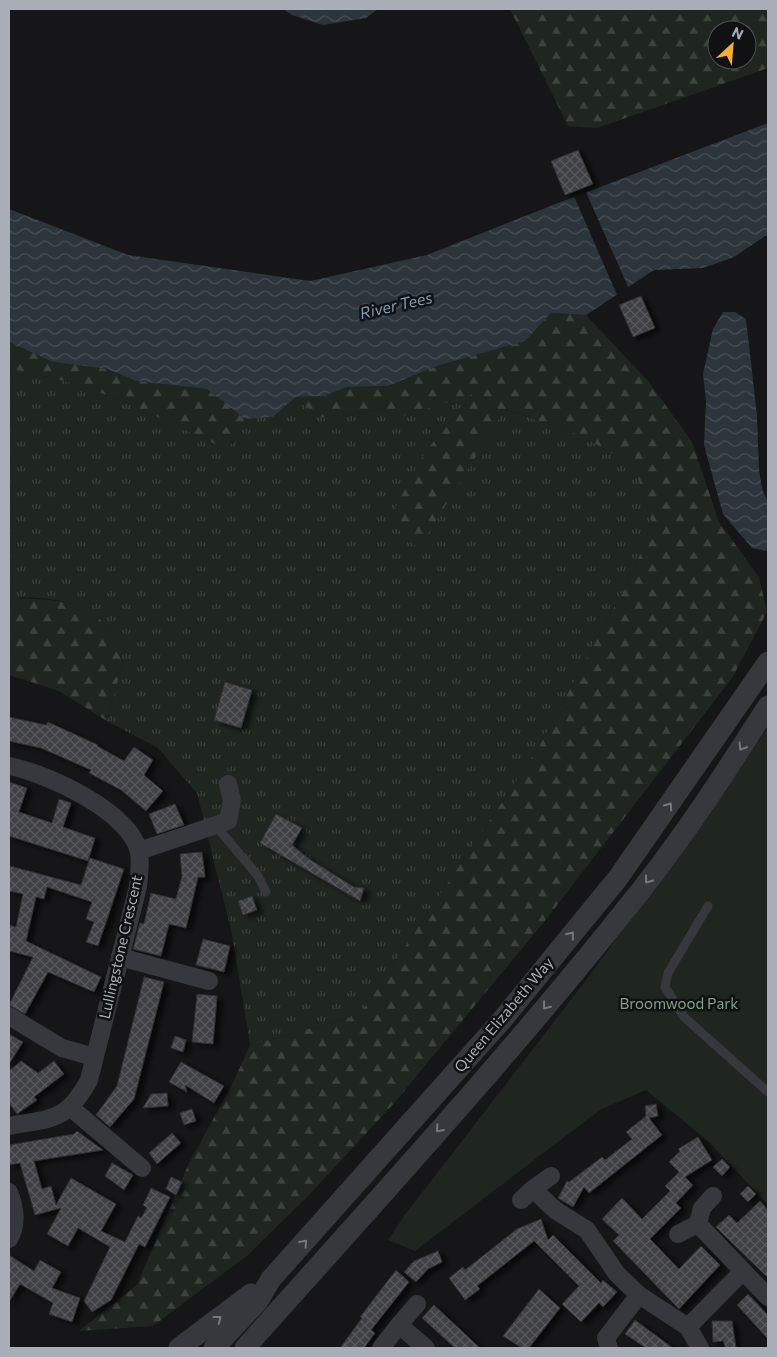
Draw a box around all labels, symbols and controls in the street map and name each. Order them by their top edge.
north arrow [707,20,757,70]
text: N [729,23,746,43]
water label: River Tees [358,287,434,322]
one-way arrow [739,742,748,751]
one-way arrow [663,802,672,812]
street label: Lullingstone Crescent [95,873,145,1020]
one-way arrow [645,874,654,884]
one-way arrow [566,932,575,941]
street label: Queen Elizabeth Way [450,953,557,1075]
park label: Broomwood Park [620,994,738,1012]
one-way arrow [542,1001,551,1010]
one-way arrow [436,1123,445,1132]
one-way arrow [298,1239,307,1248]
one-way arrow [212,1316,222,1325]

